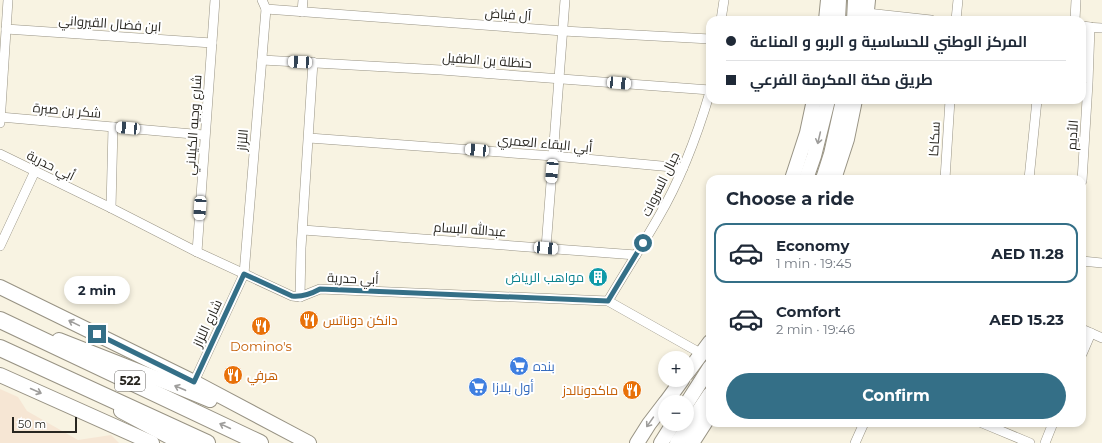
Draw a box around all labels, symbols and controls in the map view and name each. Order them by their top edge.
street label: آل فياض [484,4,532,25]
street label: ابن فضال القيرواني [58,11,162,38]
text: المركز الوطني للحساسية و الربو و المناعة [750,32,1027,51]
street label: حنظلة بن الطفيل [442,49,532,71]
car [288,55,312,69]
text: طريق مكة المكرمة الفرعي [750,70,933,89]
street label: شارع وجيه الكيلاني [182,74,207,176]
car [607,76,631,90]
street label: شكر بن صبرة [32,99,102,121]
street label: الأديم [1063,119,1083,151]
car [116,121,140,135]
street label: سكاكا [925,121,943,157]
street label: اللزاز [233,128,251,153]
street label: أبي البقاء العمري [497,131,594,158]
one-way arrow [814,131,822,144]
car [465,143,489,157]
street label: أبي حدرية [23,147,78,186]
street label: جبال السروات [638,149,683,219]
car [545,159,559,183]
text: Choose a ride [726,188,854,210]
car [193,196,207,220]
street label: عبدالله البسام [433,218,507,242]
route start [634,234,652,252]
icon: car [728,235,764,271]
text: Economy [776,236,849,255]
car [534,241,558,255]
text: AED 11.28 [991,244,1064,263]
text: 1 min · 19:45 [776,255,852,271]
building icon: مواهب الرياض [587,266,609,288]
street label: أبي حدرية [327,269,380,290]
place label: مواهب الرياض [505,269,584,285]
callout: 2 min [64,276,130,304]
text: 2 min [78,282,116,298]
street label: شارع اللزاز [189,297,226,351]
icon: car [728,301,764,337]
text: Comfort [776,302,841,321]
restaurant icon: دانكن دوناتس [298,309,320,331]
text: AED 15.23 [989,310,1064,329]
place label: دانكن دوناتس [323,312,398,328]
restaurant icon: Domino's [250,315,272,337]
one-way arrow [69,319,81,327]
text: 2 min · 19:46 [776,321,855,337]
route end [88,325,106,343]
place label: Domino's [230,338,292,354]
map controls [658,351,694,431]
button: + [658,351,694,387]
supermarket icon: بنده [508,355,530,377]
place label: بنده [533,358,555,374]
restaurant icon: هرفي [222,364,244,386]
place label: هرفي [247,367,278,386]
road number: 522 [115,371,145,391]
button: Confirm [726,373,1066,419]
supermarket icon: أول بلازا [467,376,489,398]
place label: أول بلازا [492,379,534,396]
restaurant icon: ماكدونالدز [621,379,643,401]
place label: ماكدونالدز [561,382,618,398]
one-way arrow [175,383,187,391]
one-way arrow [29,388,41,395]
button: − [658,395,694,431]
scale bar [12,415,77,434]
text: 50 m [18,417,46,431]
one-way arrow [646,417,654,428]
one-way arrow [219,422,231,429]

